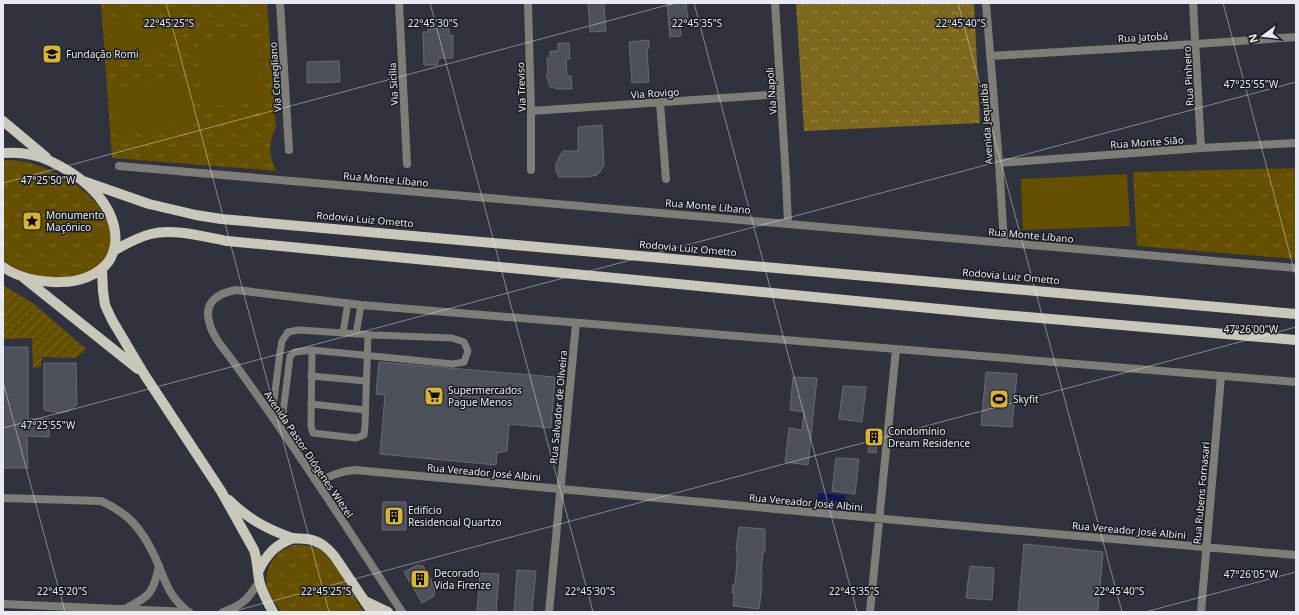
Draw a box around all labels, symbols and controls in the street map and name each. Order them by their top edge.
text: 22°45'25"S [144,16,195,30]
text: 22°45'30"S [408,16,459,30]
text: 22°45'35"S [672,16,723,30]
text: 22°45'40"S [936,16,987,30]
north arrow [1243,16,1283,56]
street label: Rua Jatobá [1117,29,1169,45]
text: N [1244,32,1261,45]
street label: Via Conegliano [266,42,284,112]
school or university icon: Fundação Romi [41,43,63,65]
street label: Rua Pinheiro [1179,46,1197,106]
place label: Fundação Romi [66,47,139,61]
street label: Via Sicília [385,62,401,106]
street label: Via Treviso [513,62,529,112]
street label: Via Napoli [762,67,780,115]
text: 47°25'55"W [1224,77,1279,91]
street label: Avenida Jequitibá [976,83,996,165]
street label: Via Rovigo [630,84,680,102]
street label: Rua Monte Sião [1110,132,1184,152]
street label: Rua Monte Líbano [343,168,429,190]
text: 47°25'50"W [21,173,76,187]
street label: Rua Monte Líbano [665,195,751,217]
place label: Monumento Maçônico [46,208,104,234]
street label: Rodovia Luiz Ometto [316,208,414,230]
place icon: Monumento Maçônico [21,210,43,232]
street label: Rua Monte Líbano [988,224,1074,246]
street label: Rodovia Luiz Ometto [639,237,737,259]
street label: Rodovia Luiz Ometto [962,265,1060,287]
text: 47°26'00"W [1224,322,1279,336]
street label: Rua Salvador de Oliveira [546,350,570,464]
place label: Supermercados Pague Menos [448,383,522,409]
supermarket icon: Supermercados Pague Menos [423,385,445,407]
street label: Avenida Pastor Diógenes Wiezel [261,388,357,520]
sports icon: Skyfit [988,388,1010,410]
place label: Skyfit [1013,392,1039,406]
text: 47°25'55"W [21,418,76,432]
place label: Condomínio Dream Residence [888,424,970,450]
building icon: Condomínio Dream Residence [863,426,885,448]
street label: Rua Rubens Fornasari [1190,441,1212,545]
street label: Rua Vereador José Albini [426,460,542,484]
street label: Rua Vereador José Albini [748,490,864,514]
place label: Edifício Residencial Quartzo [408,503,501,529]
building icon: Edifício Residencial Quartzo [383,505,405,527]
street label: Rua Vereador José Albini [1071,518,1187,542]
place label: Decorado Vida Firenze [434,566,491,592]
text: 47°26'05"W [1224,567,1279,581]
building icon: Decorado Vida Firenze [409,568,431,590]
text: 22°45'20"S [37,584,88,598]
text: 22°45'25"S [301,584,352,598]
text: 22°45'30"S [565,584,616,598]
text: 22°45'35"S [829,584,880,598]
text: 22°45'40"S [1094,584,1145,598]

